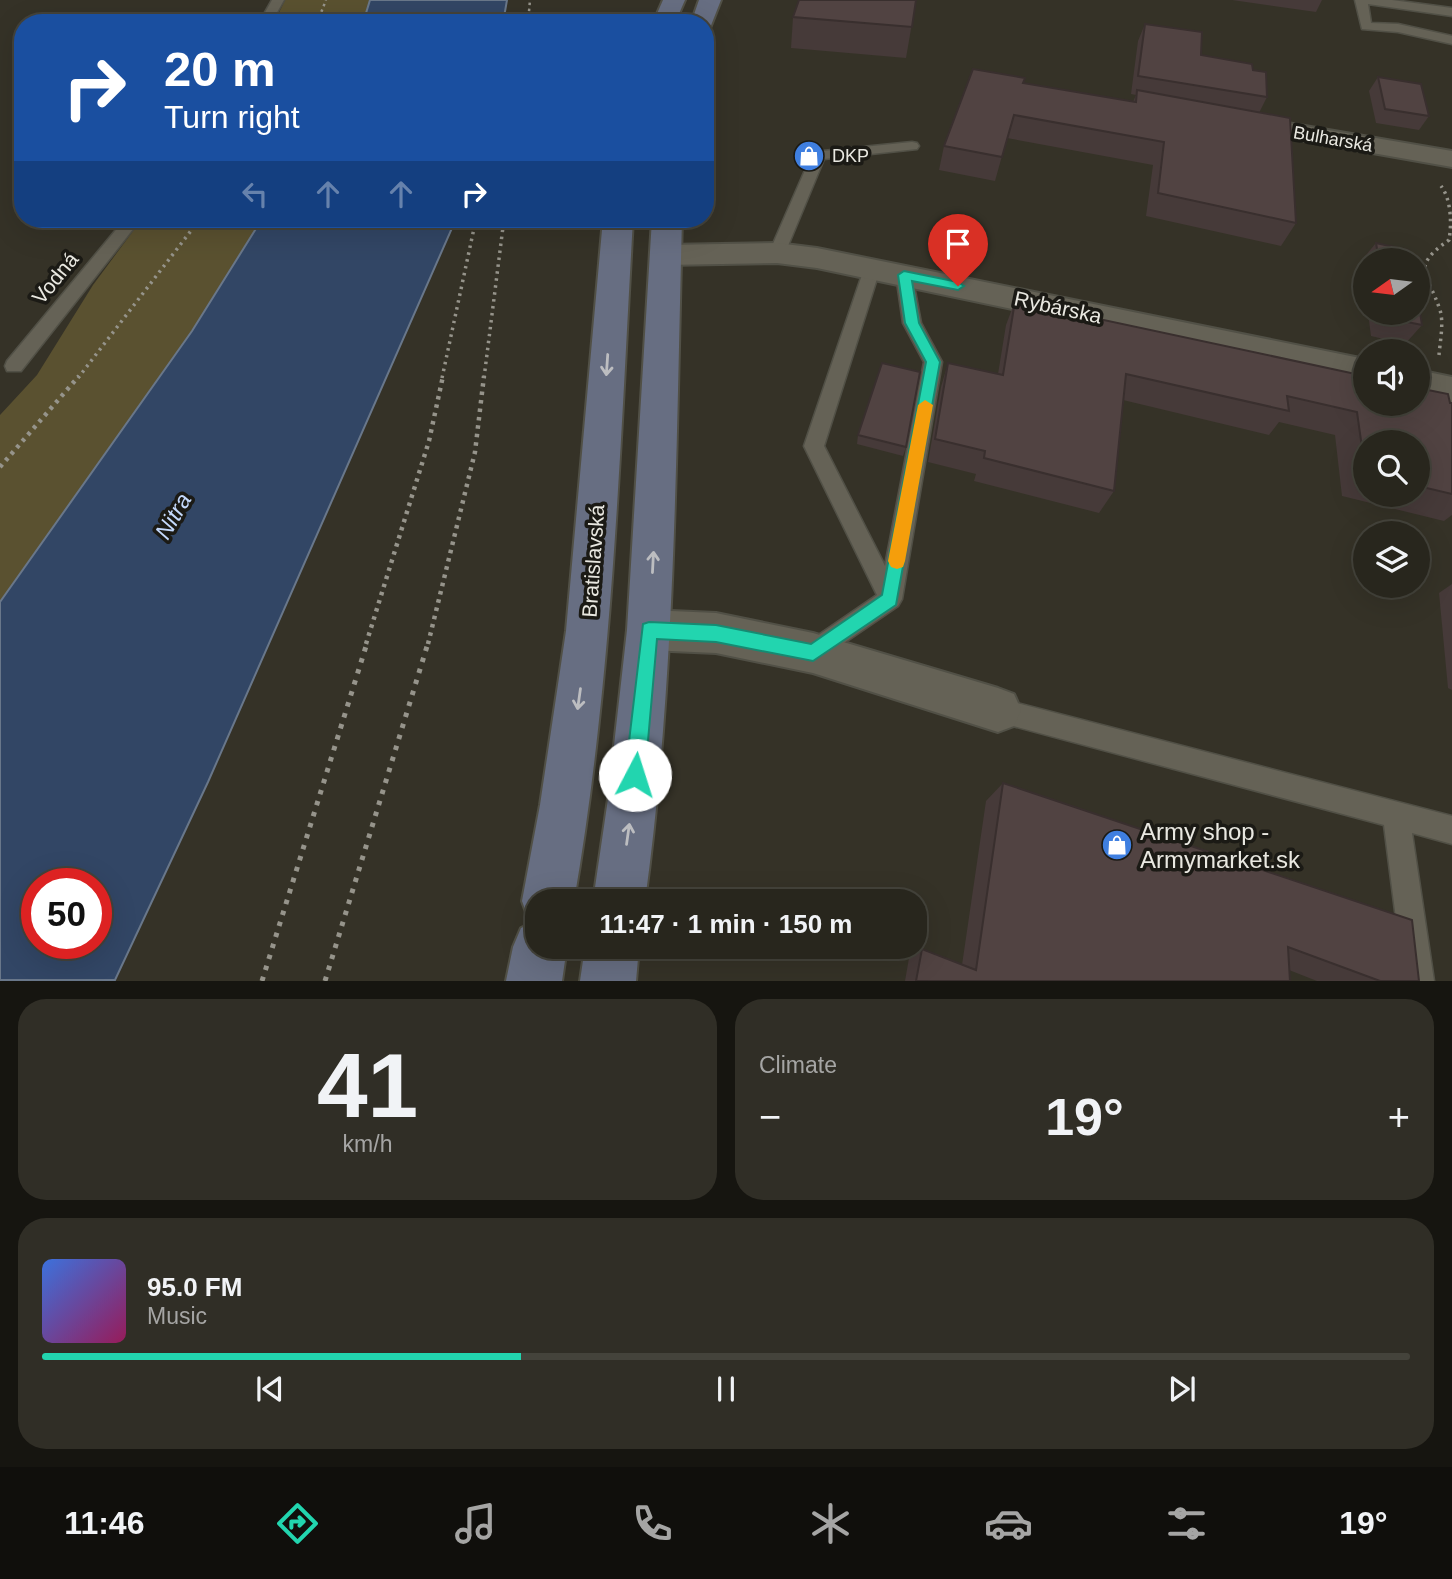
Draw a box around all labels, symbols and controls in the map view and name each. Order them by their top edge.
icon: right [49,42,140,133]
text: 20 m [164,42,276,96]
text: Turn right [164,99,300,135]
street label: Bulharská [1292,122,1375,156]
shop icon: DKP [792,139,826,173]
place label: DKP [832,146,869,166]
icon: left [236,175,274,213]
icon: ahead [309,175,347,213]
icon: ahead [382,175,420,213]
icon: right [455,175,493,213]
pin [928,214,988,286]
icon: arrive [939,225,977,263]
street label: Vodná [27,247,83,308]
north arrow [1353,248,1430,326]
map controls [1353,248,1430,598]
street label: Rybárska [1012,287,1104,328]
button: sound [1353,339,1430,416]
one-way arrow [601,353,614,376]
button: search [1353,430,1430,507]
water label: Nitra [150,488,196,544]
street label: Bratislavská [578,503,608,618]
button: layers [1353,521,1430,598]
one-way arrow [647,551,660,574]
one-way arrow [573,687,586,710]
position arrow [598,738,672,812]
place label: Army shop - Armymarket.sk [1140,818,1301,873]
one-way arrow [622,823,635,846]
shop icon: Army shop - Armymarket.sk [1100,828,1134,862]
speed limit sign: 50 [21,868,112,959]
text: 11:47 · 1 min · 150 m [600,909,852,939]
text: 41 [317,1035,418,1136]
text: Climate [759,1052,837,1078]
text: 19° [1045,1088,1124,1146]
text: − [759,1096,781,1138]
text: + [1388,1096,1410,1138]
text: km/h [343,1131,392,1157]
text: 95.0 FM [147,1272,242,1302]
text: Music [147,1303,207,1329]
icon: previous [251,1370,289,1408]
icon: pause [707,1370,745,1408]
icon: next [1163,1370,1201,1408]
icon: directions [273,1499,322,1548]
icon: music [451,1499,500,1548]
icon: phone [628,1499,677,1548]
icon: climate [806,1499,855,1548]
icon: car [984,1499,1033,1548]
icon: filters [1162,1499,1211,1548]
text: 11:46 [64,1505,144,1541]
text: 19° [1339,1505,1388,1541]

